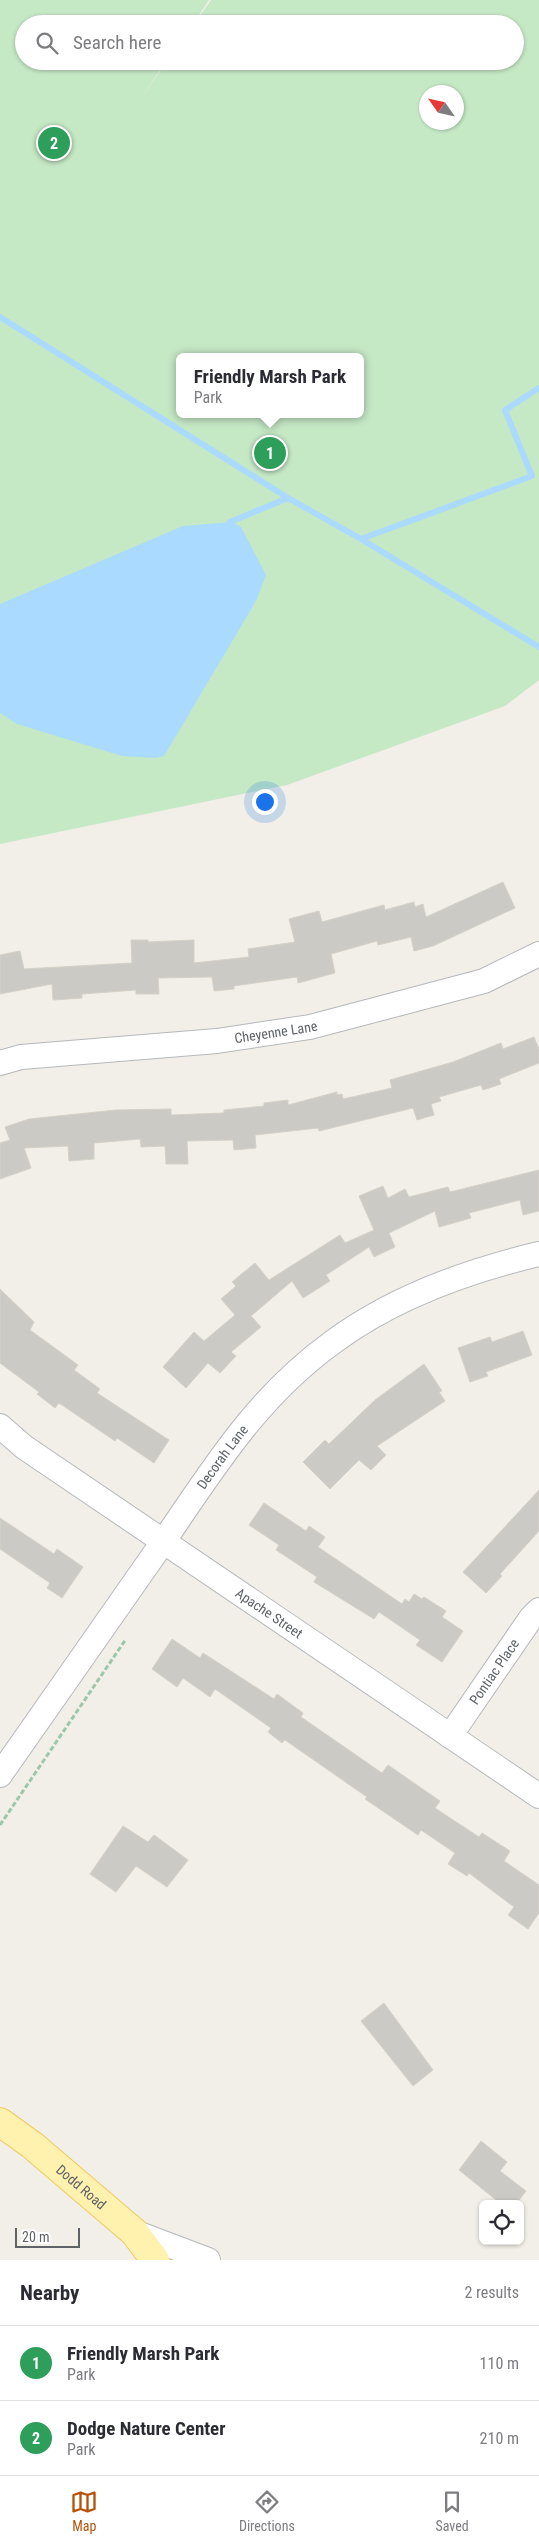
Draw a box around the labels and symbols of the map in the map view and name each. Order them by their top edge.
north arrow [419,85,464,130]
pin: 2 [38,124,70,162]
pin: 1 [254,434,286,472]
your location [252,789,278,815]
street label: Cheyenne Lane [233,1017,319,1046]
street label: Decorah Lane [193,1421,251,1492]
street label: Apache Street [233,1585,306,1641]
street label: Pontiac Place [466,1635,522,1708]
street label: Dodd Road [53,2161,109,2213]
scale bar [15,2225,80,2248]

